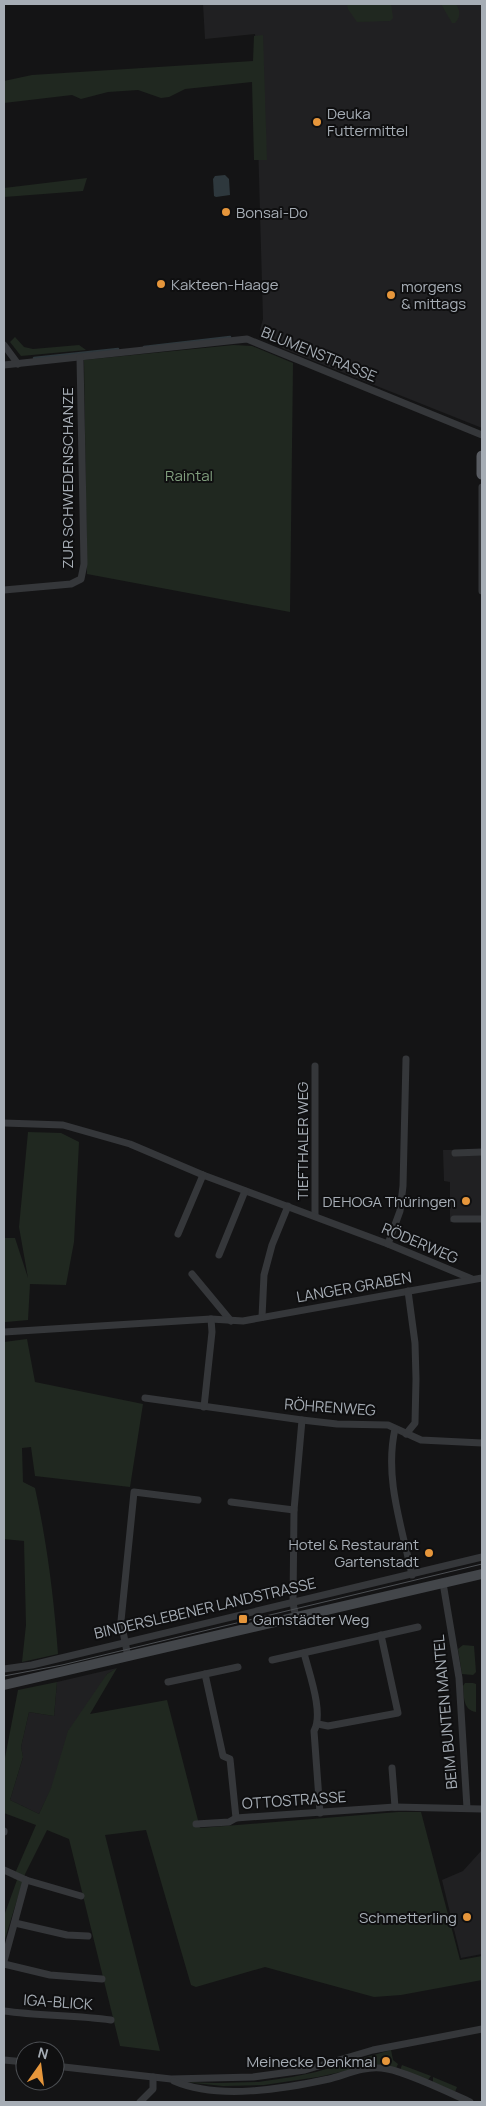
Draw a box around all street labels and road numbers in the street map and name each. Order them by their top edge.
street label: BLUMENSTRASSE [258,321,380,387]
street label: ZUR SCHWEDENSCHANZE [57,387,78,569]
street label: TIEFTHALER WEG [292,1081,313,1200]
street label: RÖDERWEG [379,1217,462,1269]
street label: LANGER GRABEN [295,1267,413,1307]
street label: RÖHRENWEG [284,1393,377,1421]
street label: BINDERSLEBENER LANDSTRASSE [92,1572,318,1644]
street label: BEIM BUNTEN MANTEL [428,1633,462,1790]
street label: OTTOSTRASSE [241,1786,347,1814]
street label: IGA-BLICK [23,1989,94,2015]

